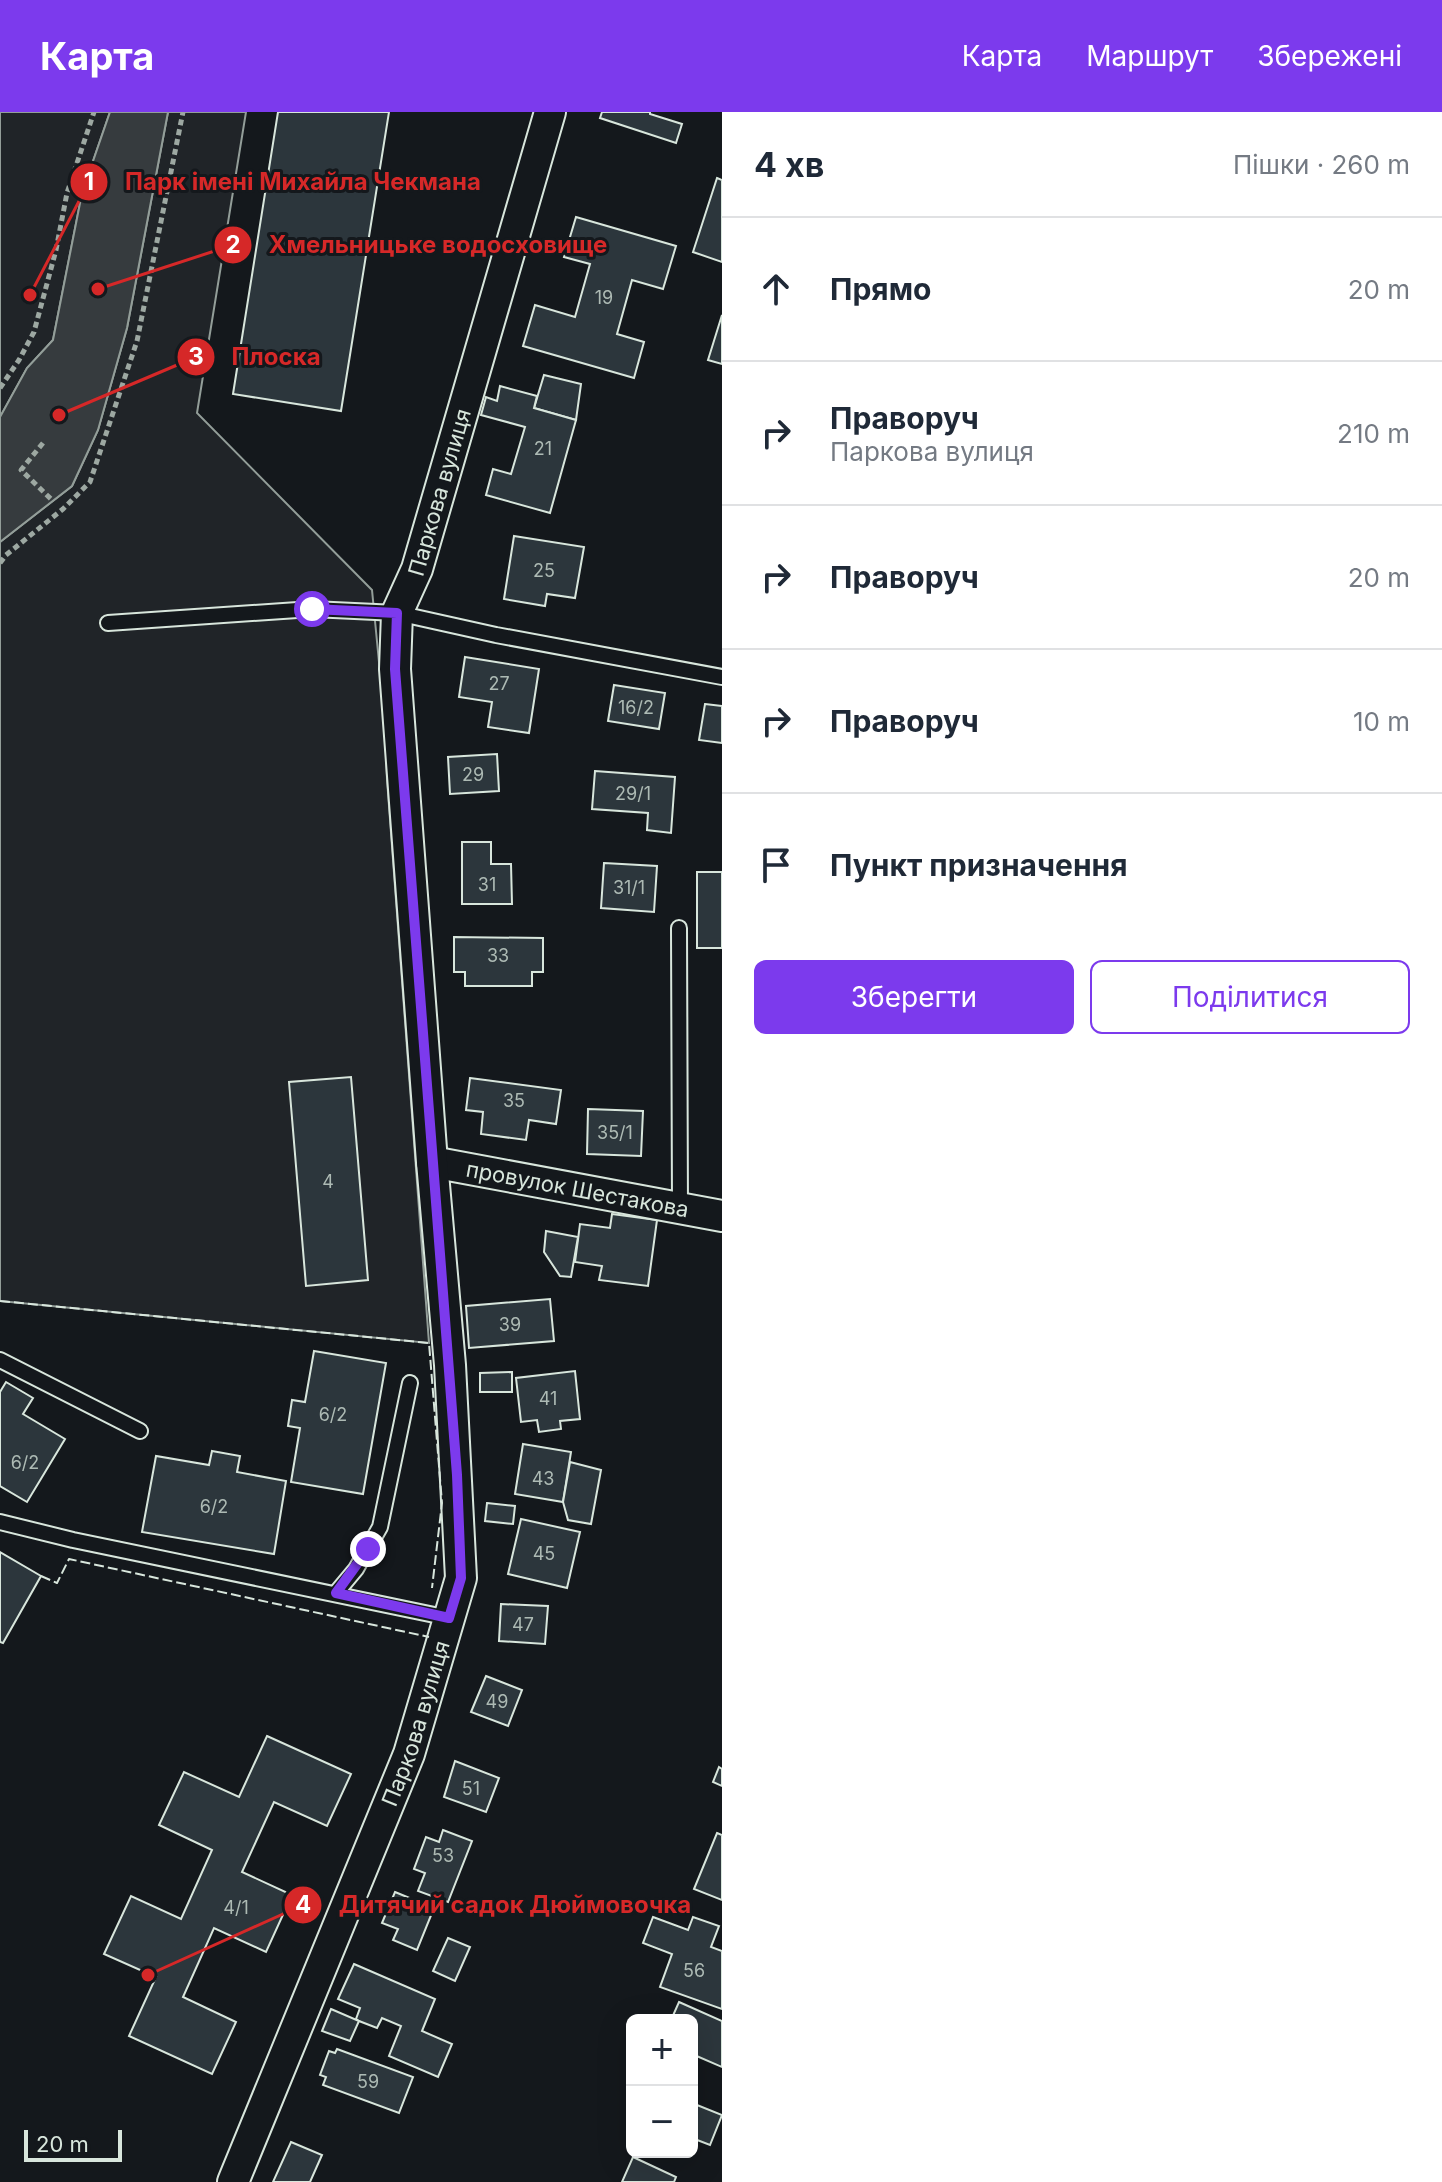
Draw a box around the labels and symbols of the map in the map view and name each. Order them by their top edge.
callout: Парк імені Михайла Чекмана [69,158,496,206]
text: 1 [84,167,94,196]
text: Парк імені Михайла Чекмана [125,167,481,196]
callout: Хмельницьке водосховище [213,221,624,269]
text: 2 [225,230,241,259]
text: Хмельницьке водосховище [269,230,607,259]
house number: 19 [595,287,613,308]
callout: Плоска [176,333,337,381]
text: 3 [188,342,204,371]
text: Плоска [231,342,321,371]
street label: Паркова вулиця [403,406,476,579]
house number: 21 [534,438,552,459]
house number: 25 [533,560,555,581]
route start [294,591,330,627]
house number: 27 [488,673,510,694]
house number: 16/2 [618,697,654,718]
house number: 29 [462,764,484,785]
house number: 29/1 [615,783,651,804]
house number: 31 [478,874,496,895]
house number: 31/1 [613,877,645,898]
house number: 33 [487,945,509,966]
house number: 35 [503,1090,525,1111]
house number: 35/1 [597,1122,633,1143]
street label: провулок Шестакова [464,1156,691,1223]
house number: 4 [322,1171,334,1192]
house number: 39 [499,1314,521,1335]
house number: 41 [539,1388,557,1409]
house number: 6/2 [319,1404,347,1425]
house number: 6/2 [11,1452,39,1473]
house number: 43 [532,1468,554,1489]
house number: 6/2 [200,1496,228,1517]
route end [350,1531,386,1567]
house number: 45 [533,1543,555,1564]
house number: 47 [512,1614,534,1635]
street label: Паркова вулиця [376,1638,455,1810]
house number: 49 [486,1691,508,1712]
house number: 51 [462,1778,480,1799]
house number: 53 [432,1845,454,1866]
callout: Дитячий садок Дюймовочка [283,1881,707,1929]
text: 4 [295,1890,311,1919]
text: Дитячий садок Дюймовочка [339,1890,691,1919]
house number: 4/1 [223,1897,249,1918]
house number: 56 [683,1960,705,1981]
house number: 59 [357,2071,379,2092]
scale bar [24,2126,122,2162]

